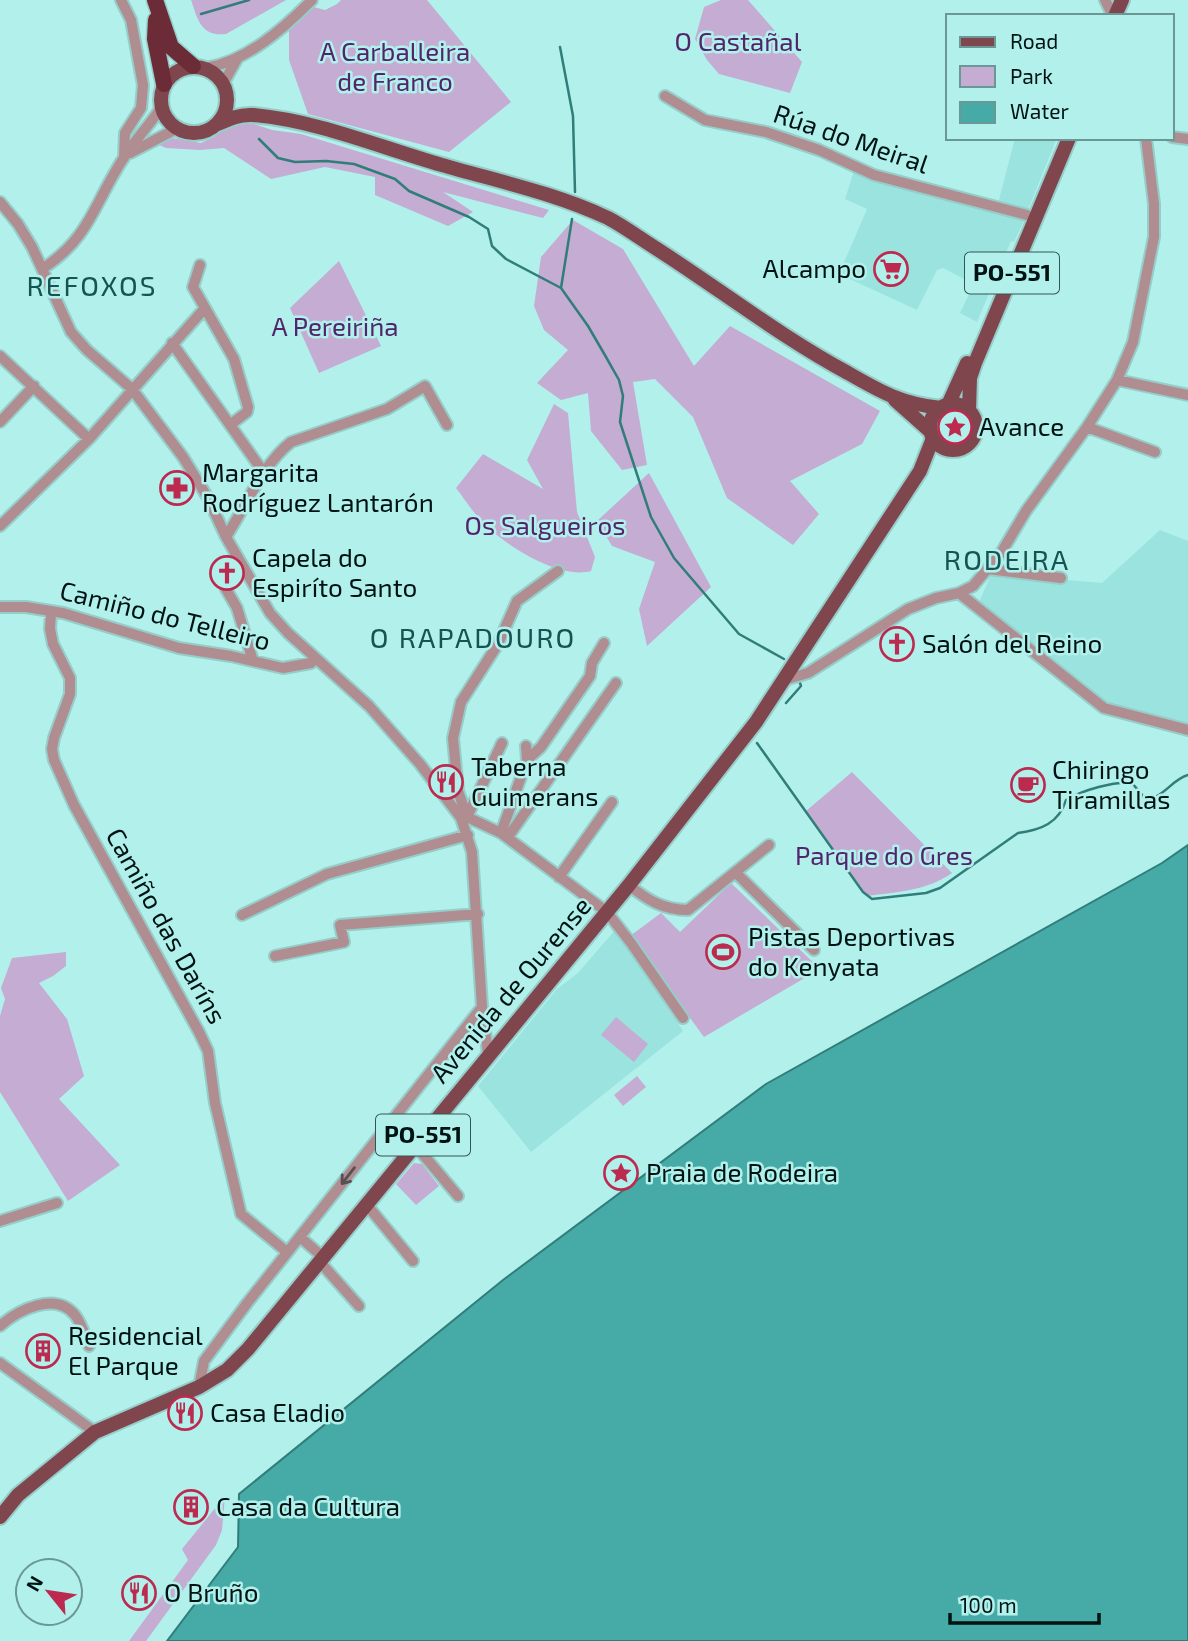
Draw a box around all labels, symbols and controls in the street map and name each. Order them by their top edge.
legend [946,14,1174,140]
park label: O Castañal [675,25,802,56]
text: Road [1010,28,1058,53]
park label: A Carballeira de Franco [320,35,470,96]
text: Park [1010,63,1053,88]
street label: Rúa do Meiral [770,97,933,179]
text: Water [1010,98,1069,123]
supermarket icon: Alcampo [872,250,910,288]
place label: Alcampo [762,252,866,283]
road number: PO-551 [965,252,1059,294]
district label: REFOXOS [26,268,158,302]
park label: A Pereiriña [271,310,399,341]
place icon: Avance [936,408,974,446]
place label: Avance [979,410,1064,441]
place label: Margarita Rodríguez Lantarón [202,456,434,517]
pharmacy icon: Margarita Rodríguez Lantarón [158,469,196,507]
park label: Os Salgueiros [465,509,625,540]
place label: Capela do Espiríto Santo [252,541,417,602]
district label: RODEIRA [944,542,1070,576]
church icon: Capela do Espiríto Santo [208,554,246,592]
street label: Camiño do Telleiro [57,573,274,656]
district label: O RAPADOURO [370,620,576,654]
church icon: Salón del Reino [878,625,916,663]
place label: Salón del Reino [922,627,1102,658]
place label: Taberna Guimerans [471,750,598,811]
place label: Chiringo Tiramillas [1052,753,1170,814]
restaurant icon: Taberna Guimerans [427,763,465,801]
cafe icon: Chiringo Tiramillas [1009,766,1047,804]
street label: Camiño das Daríns [101,822,234,1029]
park label: Parque do Gres [795,839,973,870]
street label: Avenida de Ourense [423,890,597,1088]
place label: Pistas Deportivas do Kenyata [748,920,955,981]
sports icon: Pistas Deportivas do Kenyata [704,933,742,971]
road number: PO-551 [376,1114,470,1156]
place icon: Praia de Rodeira [602,1154,640,1192]
place label: Praia de Rodeira [646,1156,838,1187]
one-way arrow [341,1166,356,1184]
place label: Residencial El Parque [68,1319,203,1380]
building icon: Residencial El Parque [24,1332,62,1370]
restaurant icon: Casa Eladio [166,1394,204,1432]
place label: Casa Eladio [210,1396,345,1427]
building icon: Casa da Cultura [172,1488,210,1526]
place label: Casa da Cultura [216,1490,400,1521]
north arrow [14,1557,84,1627]
text: N [20,1572,47,1595]
restaurant icon: O Bruño [120,1574,158,1612]
place label: O Bruño [164,1576,258,1607]
scale bar [950,1582,1099,1626]
text: 100 m [960,1592,1017,1617]

